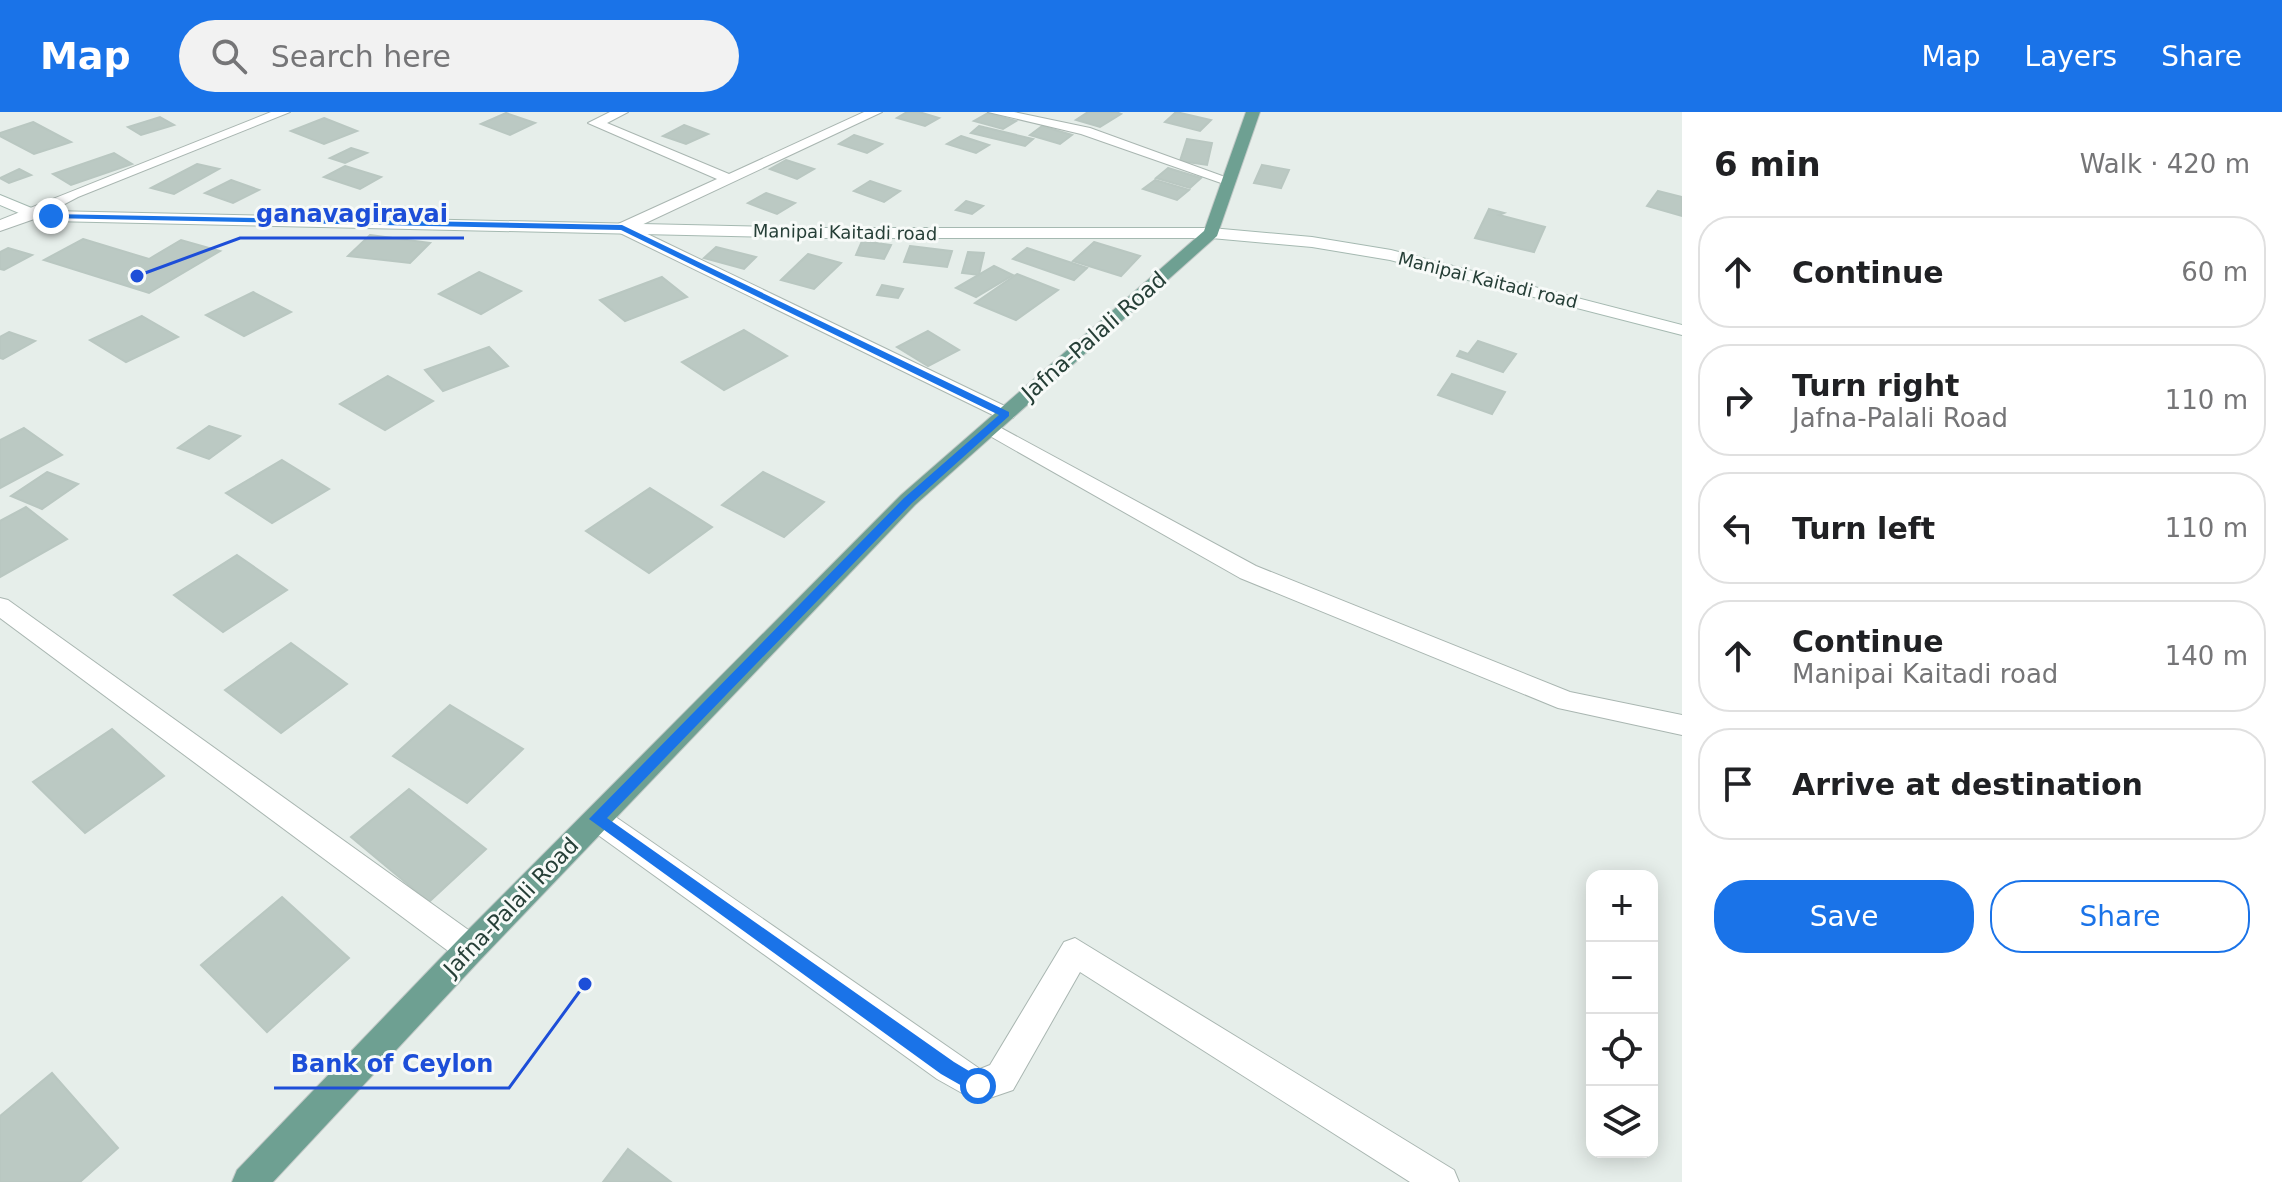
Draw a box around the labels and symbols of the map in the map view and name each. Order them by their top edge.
callout: ganavagiravai [240,190,464,238]
route end [33,198,69,234]
text: ganavagiravai [256,200,448,228]
street label: Manipai Kaitadi road [753,220,937,244]
street label: Manipai Kaitadi road [1396,248,1580,312]
street label: Jafna-Palali Road [1015,267,1171,407]
street label: Jafna-Palali Road [437,833,584,983]
callout: Bank of Ceylon [274,1040,509,1088]
text: Bank of Ceylon [291,1050,493,1078]
route start [960,1068,996,1104]

